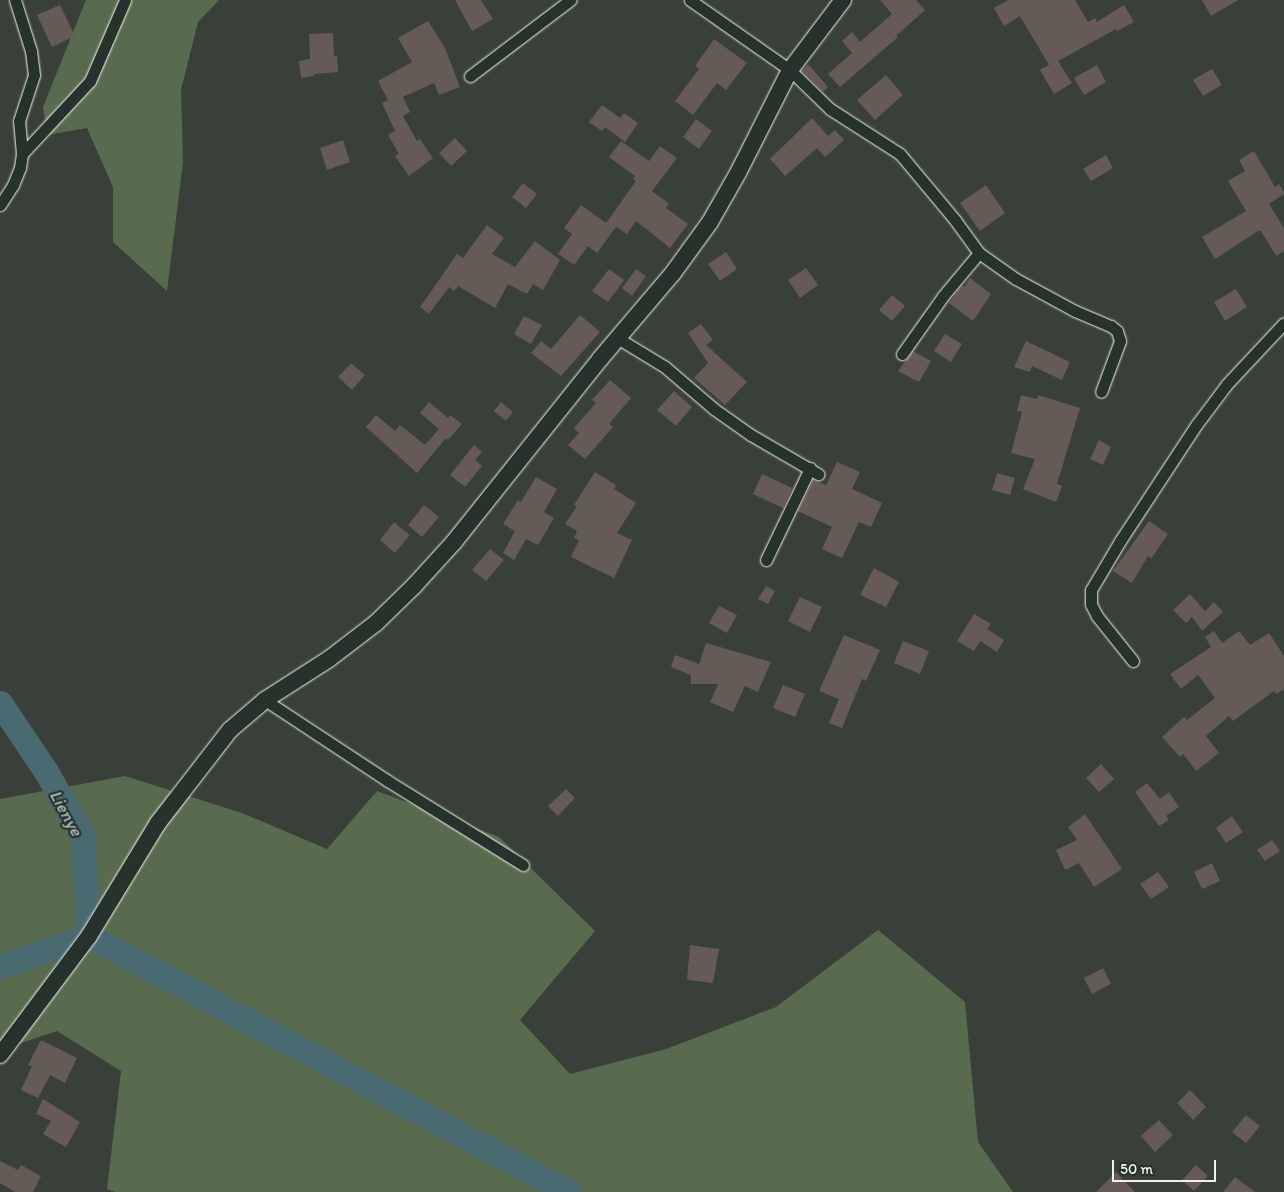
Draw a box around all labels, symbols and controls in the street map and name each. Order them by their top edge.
water label: Lienye [45,786,87,840]
scale bar [1114,1150,1218,1182]
text: 50 m [1120,1160,1153,1178]

